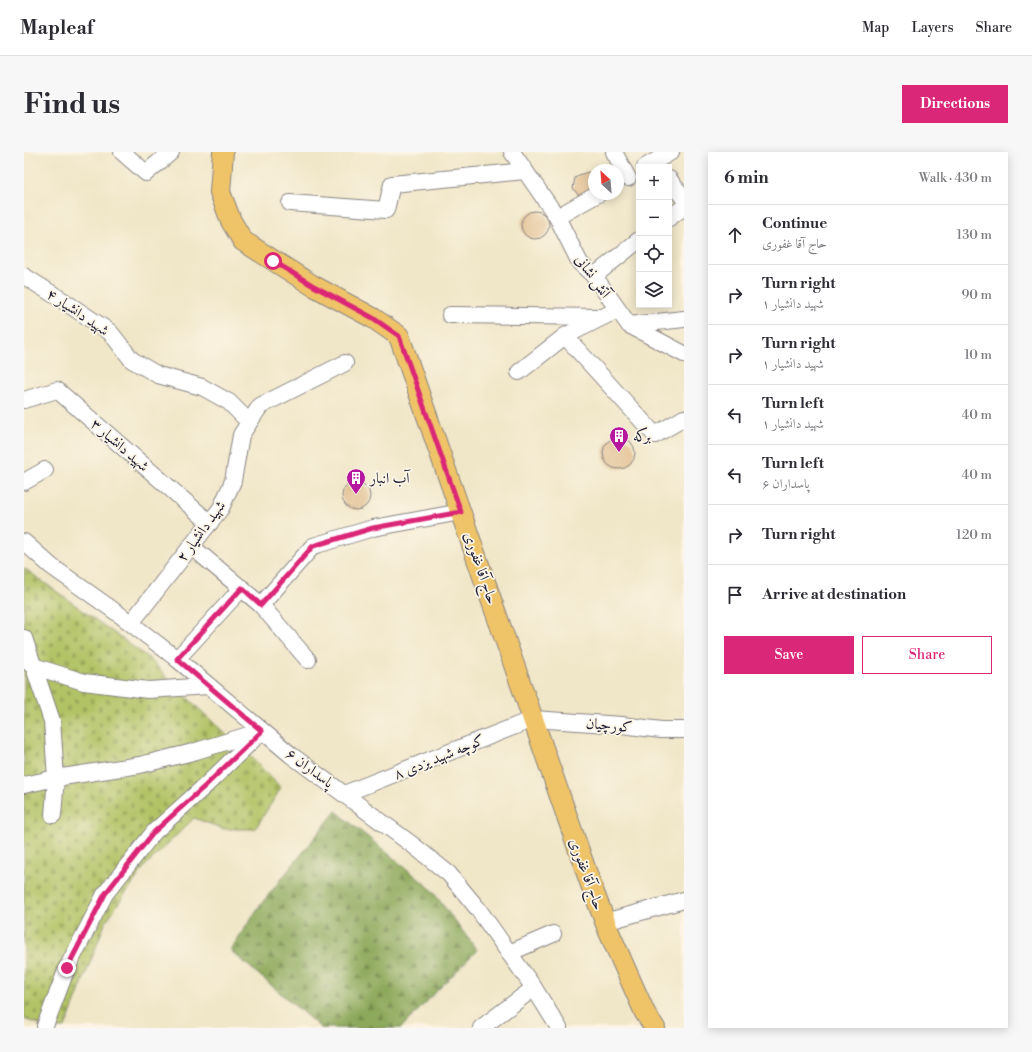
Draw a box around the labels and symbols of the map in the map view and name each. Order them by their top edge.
north arrow [588,164,624,200]
street label: آتش نشانی [570,251,616,303]
route start [264,252,282,270]
street label: شهید دانشیار ۴ [43,285,113,340]
street label: شهید دانشیار ۳ [86,415,153,476]
building icon: برکه [608,425,630,453]
place label: برکه [633,427,651,446]
building icon: آب انبار [345,467,367,495]
place label: آب انبار [368,469,411,488]
street label: شهید دانشیار ۲ [173,497,230,566]
street label: حاج آقا غفوری [456,530,502,608]
street label: کورچیان [585,714,633,737]
street label: کوچه شهید یزدی ۸ [391,731,488,785]
street label: پاسداران ۶ [281,744,338,794]
street label: حاج آقا غفوری [562,836,608,914]
route end [58,959,76,977]

